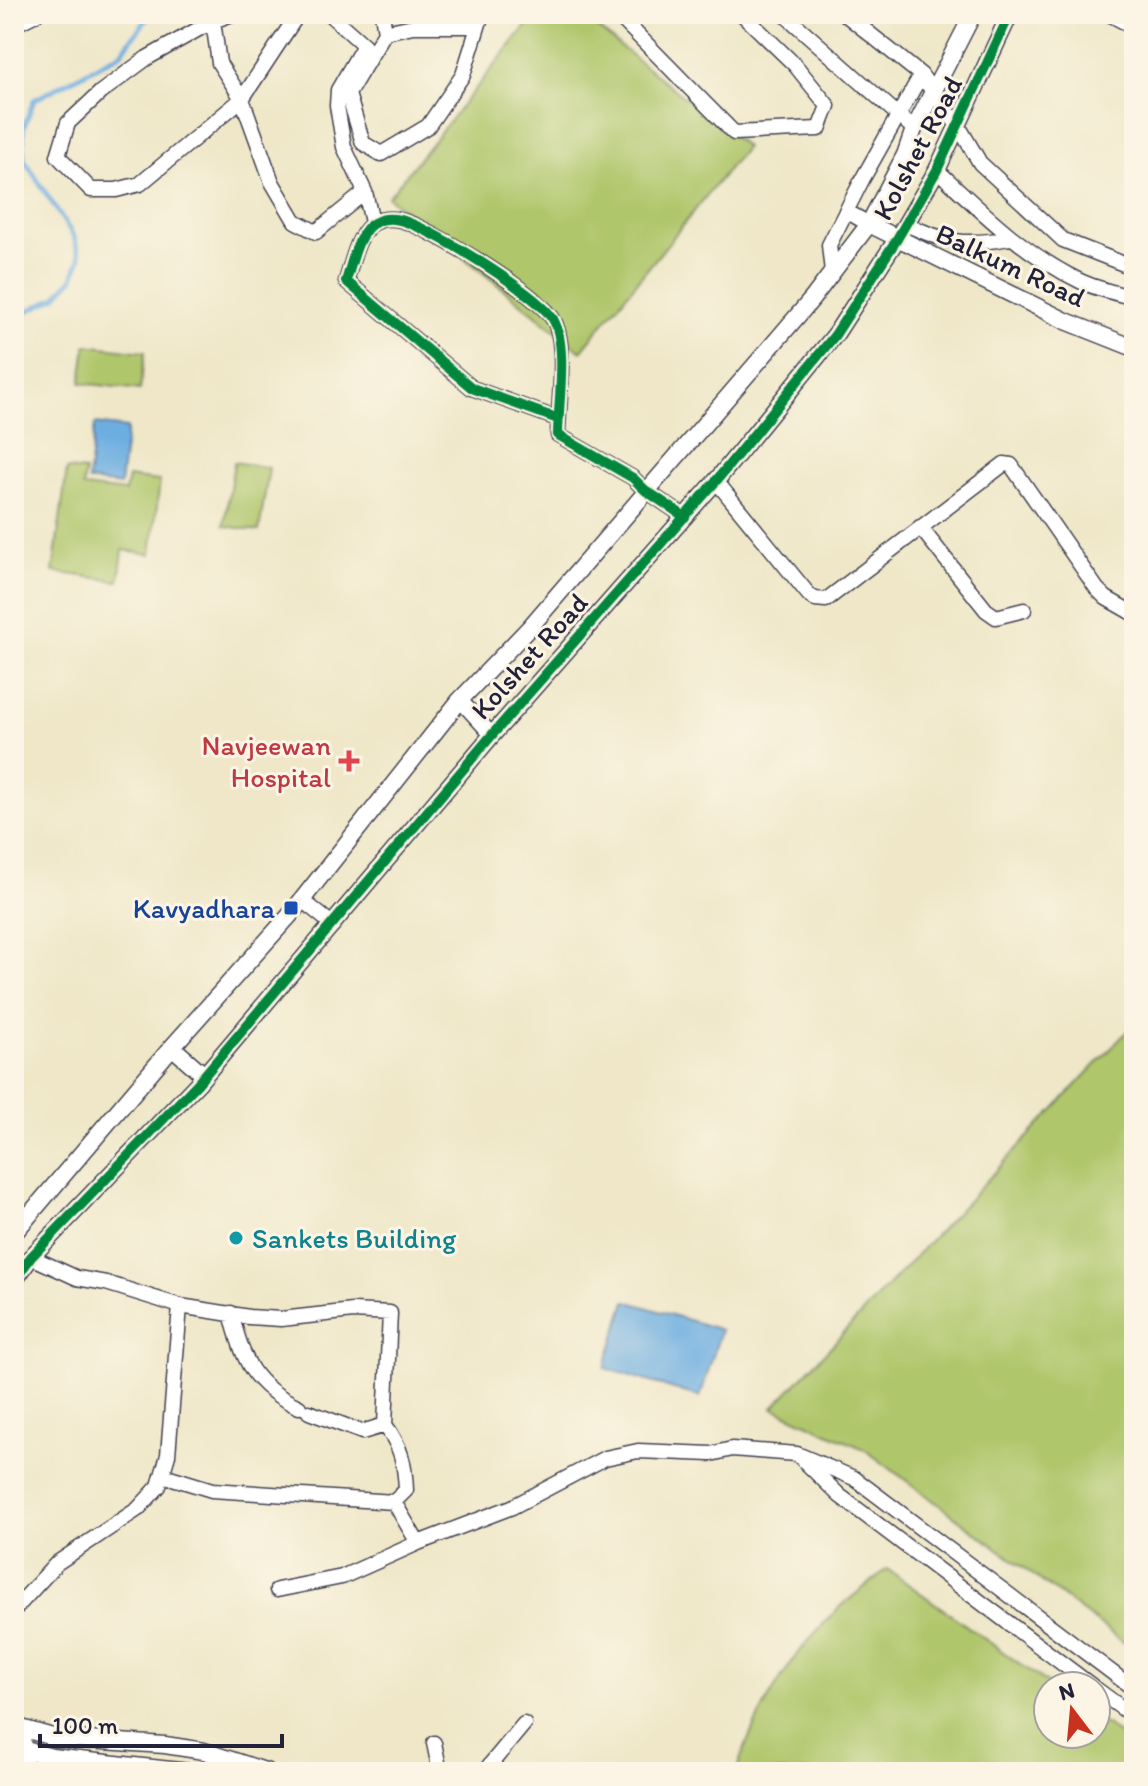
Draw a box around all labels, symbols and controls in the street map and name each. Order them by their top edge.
street label: Kolshet Road [865,70,969,226]
street label: Balkum Road [931,216,1092,315]
street label: Kolshet Road [463,586,595,726]
place label: Navjeewan Hospital [201,728,331,794]
marker: Navjeewan Hospital [338,750,360,772]
place label: Kavyadhara [133,891,275,925]
marker: Kavyadhara [282,899,300,917]
place label: Sankets Building [252,1221,457,1255]
marker: Sankets Building [227,1229,245,1247]
north arrow [1032,1670,1112,1750]
text: N [1056,1676,1077,1706]
scale bar [40,1698,282,1748]
text: 100 m [52,1711,118,1740]

